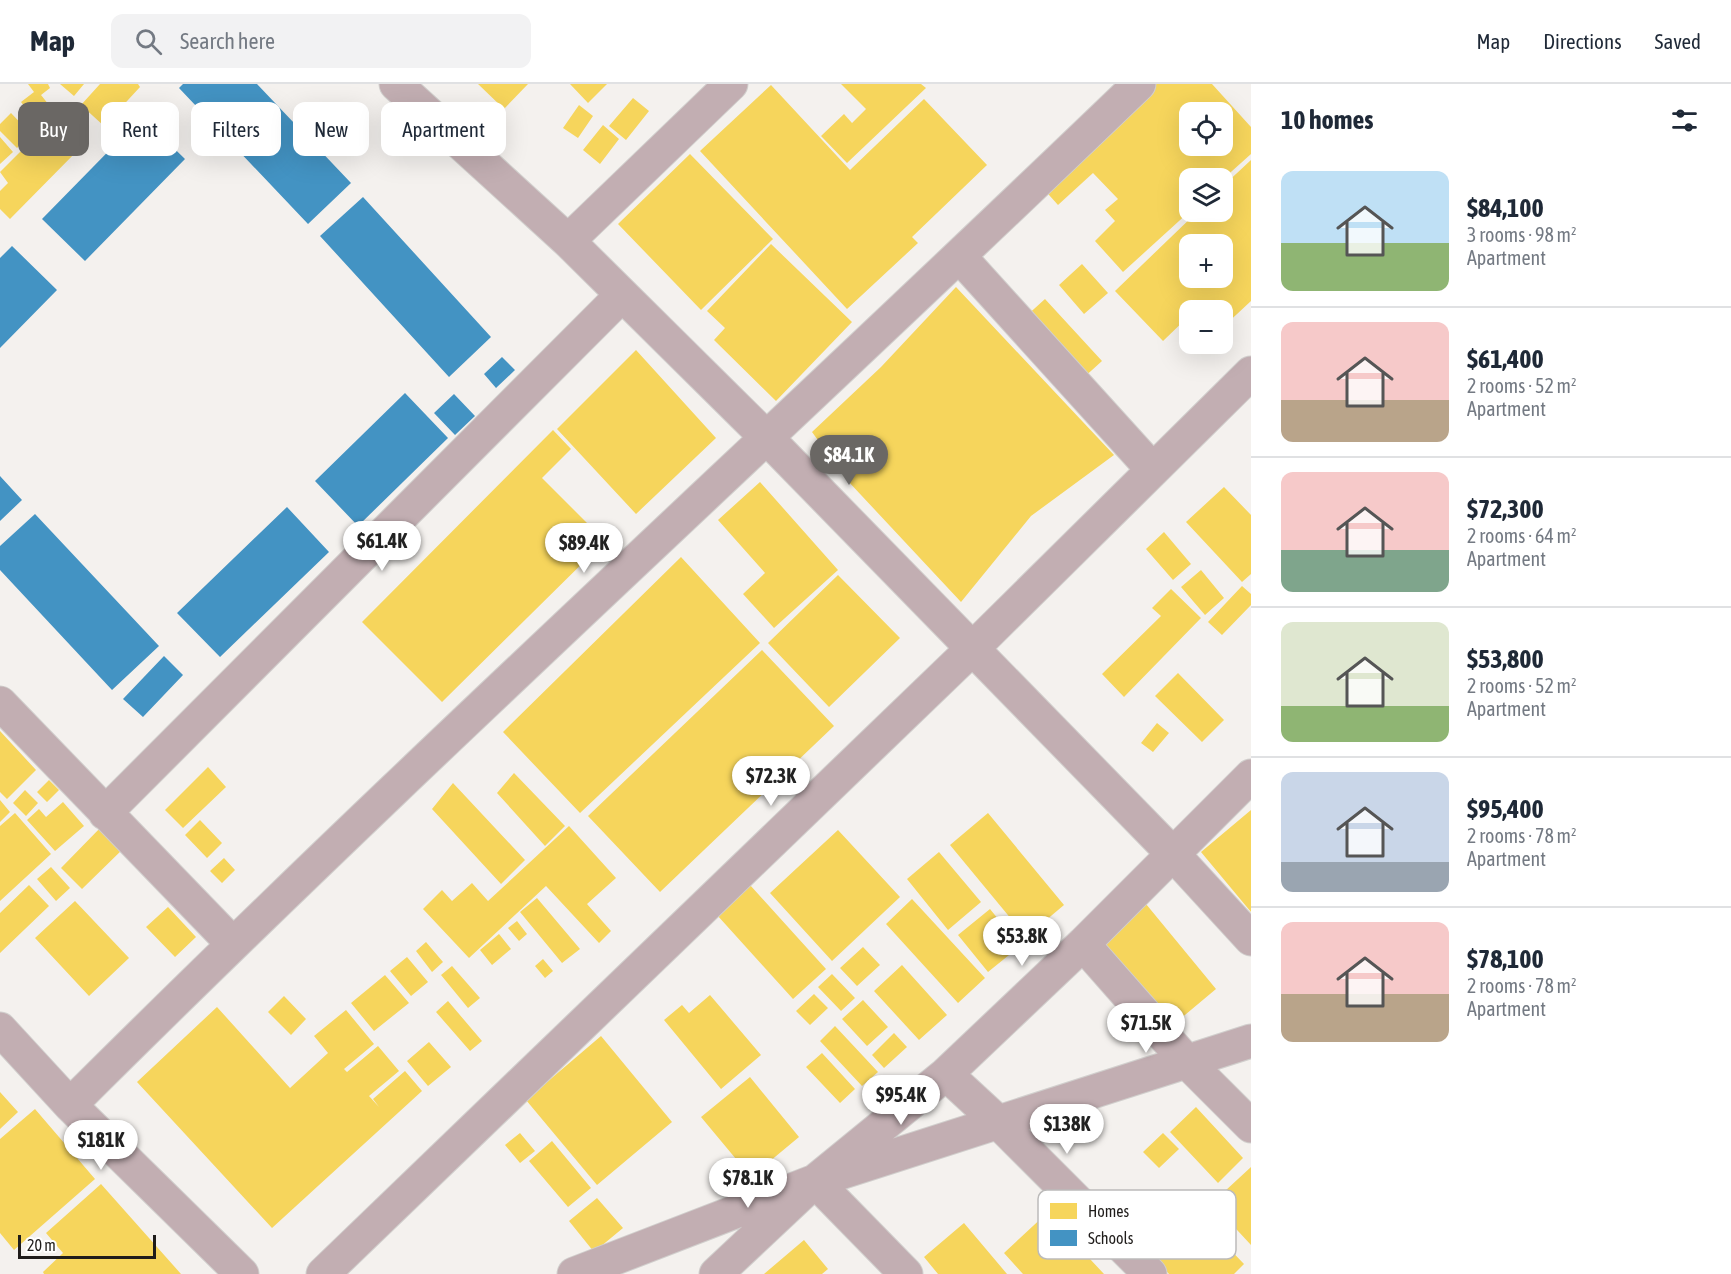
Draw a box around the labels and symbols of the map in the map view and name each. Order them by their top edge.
pin: $84.1K [800,435,898,486]
pin: $61.4K [333,521,431,572]
pin: $89.4K [535,523,633,574]
pin: $72.3K [722,756,820,807]
pin: $53.8K [973,916,1071,967]
pin: $71.5K [1097,1003,1195,1054]
pin: $95.4K [852,1075,950,1126]
pin: $138K [1025,1104,1109,1155]
pin: $181K [59,1120,143,1171]
pin: $78.1K [699,1158,797,1209]
legend [1038,1190,1236,1259]
text: Homes [1088,1202,1130,1220]
text: Schools [1088,1229,1134,1247]
scale bar [18,1232,156,1260]

